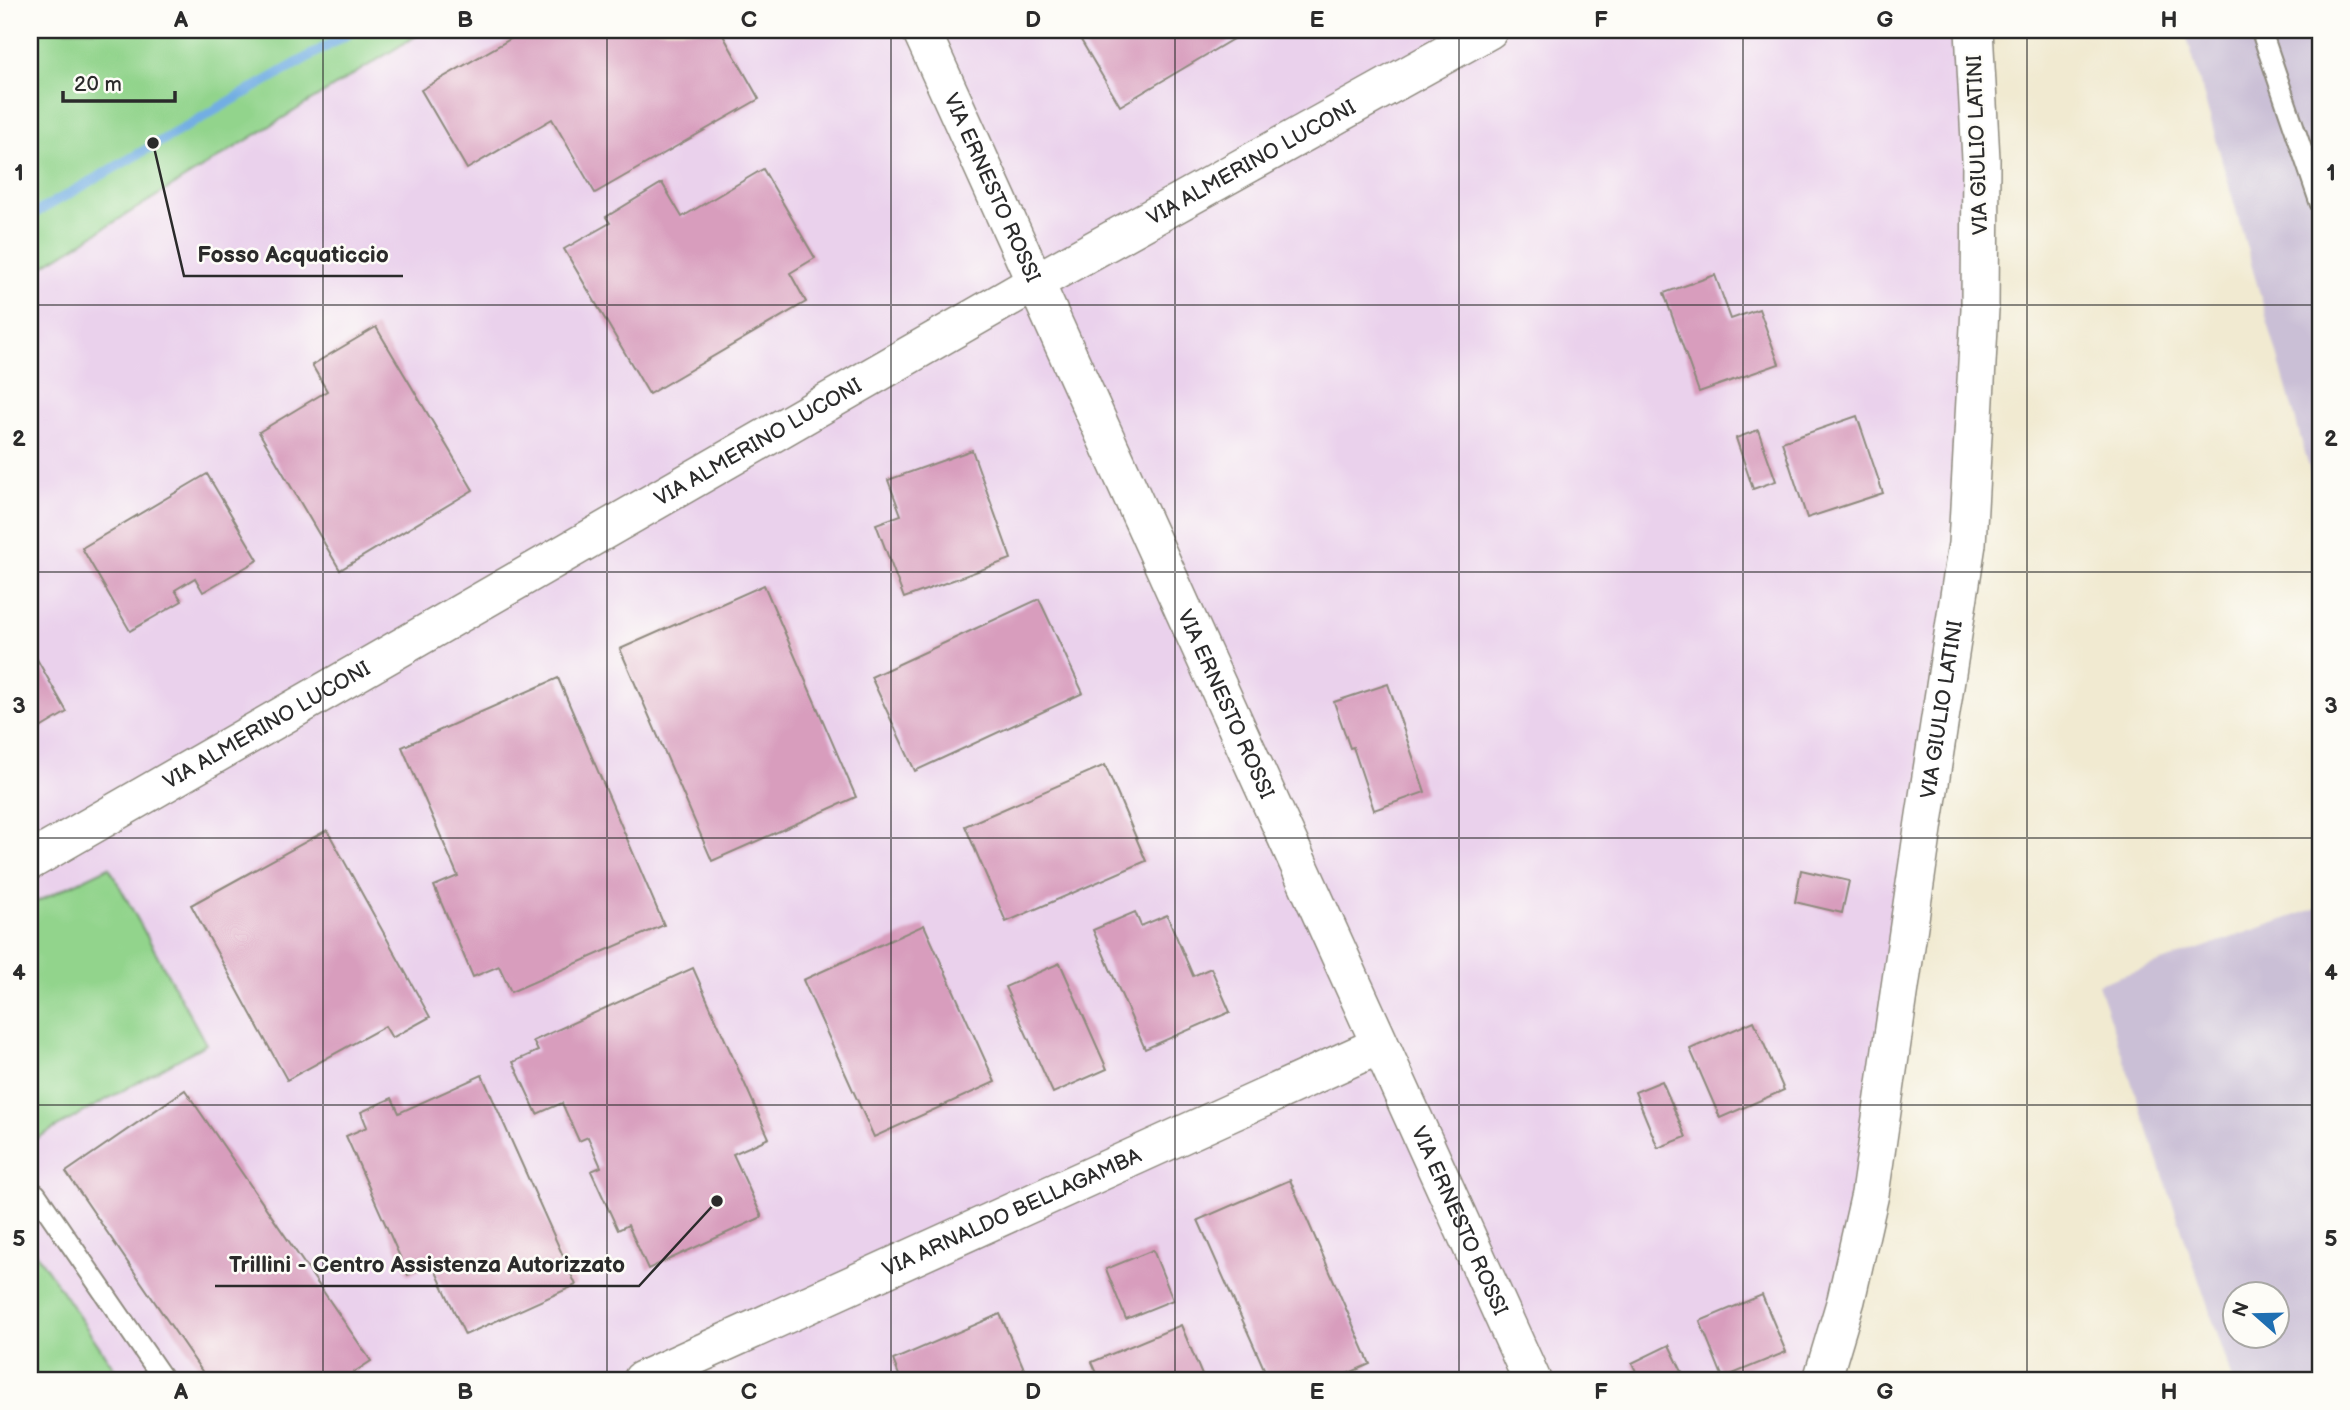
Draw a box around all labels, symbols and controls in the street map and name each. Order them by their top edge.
text: A [173,6,189,34]
text: B [457,6,473,34]
text: C [741,6,757,34]
text: D [1025,6,1041,34]
text: E [1310,6,1325,34]
text: F [1594,6,1608,34]
text: G [1877,6,1894,34]
text: H [2160,6,2178,34]
street label: VIA GIULIO LATINI [1962,55,1993,235]
scale bar [63,60,175,104]
text: 20 m [74,72,122,97]
street label: VIA ERNESTO ROSSI [938,89,1045,286]
street label: VIA ALMERINO LUCONI [1143,95,1360,231]
text: 1 [14,159,24,187]
text: 1 [2326,159,2336,187]
callout: Fosso Acquaticcio [184,232,403,276]
text: Fosso Acquaticcio [197,241,389,269]
street label: VIA ALMERINO LUCONI [650,373,866,512]
text: 2 [12,425,26,453]
text: 2 [2324,425,2338,453]
street label: VIA ERNESTO ROSSI [1172,606,1279,803]
street label: VIA GIULIO LATINI [1916,619,1968,800]
street label: VIA ALMERINO LUCONI [159,656,375,795]
text: 3 [12,692,26,720]
text: 3 [2324,692,2338,720]
text: 4 [12,959,26,987]
text: 4 [2324,959,2338,987]
street label: VIA ERNESTO ROSSI [1406,1123,1513,1319]
street label: VIA ARNALDO BELLAGAMBA [879,1143,1145,1282]
text: 5 [12,1225,26,1253]
text: 5 [2324,1225,2338,1253]
callout: Trillini - Centro Assistenza Autorizzato [215,1242,639,1286]
text: Trillini - Centro Assistenza Autorizzato [229,1251,625,1279]
north arrow [2220,1280,2290,1350]
text: N [2228,1299,2255,1320]
text: A [173,1378,189,1406]
text: B [457,1378,473,1406]
text: C [741,1378,757,1406]
text: D [1025,1378,1041,1406]
text: E [1310,1378,1325,1406]
text: F [1594,1378,1608,1406]
text: G [1877,1378,1894,1406]
text: H [2160,1378,2178,1406]

